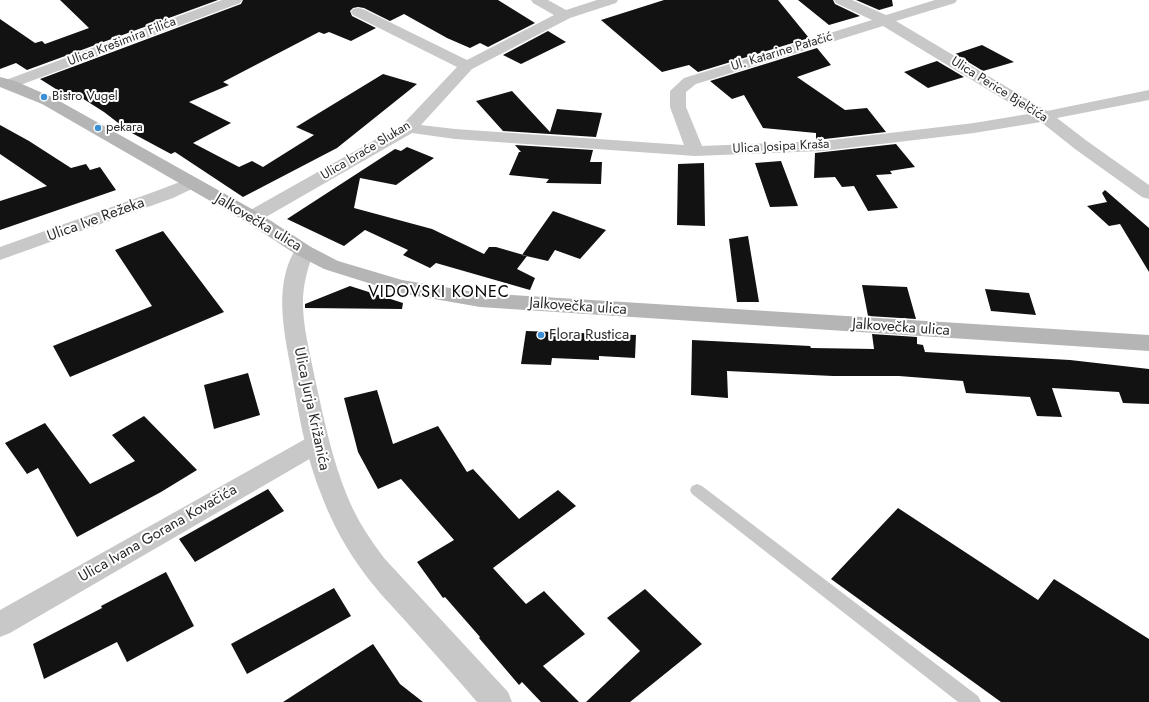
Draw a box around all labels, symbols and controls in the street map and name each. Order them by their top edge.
street label: Ulica Krešimira Filića [66,14,178,70]
street label: Ul. Katarine Patačić [729,29,835,75]
street label: Ulica Perice Bjelčića [948,54,1050,126]
place label: Bistro Vugel [52,89,118,105]
marker: Bistro Vugel [39,92,49,102]
street label: Ulica braće Slukan [318,118,414,184]
place label: pekara [106,120,143,136]
marker: pekara [93,123,103,133]
street label: Ulica Josipa Kraša [732,137,830,157]
street label: Jalkovečka ulica [211,190,305,256]
street label: Ulica Ive Režeka [45,194,147,246]
district label: VIDOVSKI KONEC [368,283,510,303]
street label: Jalkovečka ulica [529,295,627,319]
street label: Jalkovečka ulica [852,316,950,340]
place label: Flora Rustica [549,326,629,344]
marker: Flora Rustica [536,330,546,340]
street label: Ulica Jurja Križanića [289,346,333,472]
street label: Ulica Ivana Gorana Kovačića [76,481,240,587]

